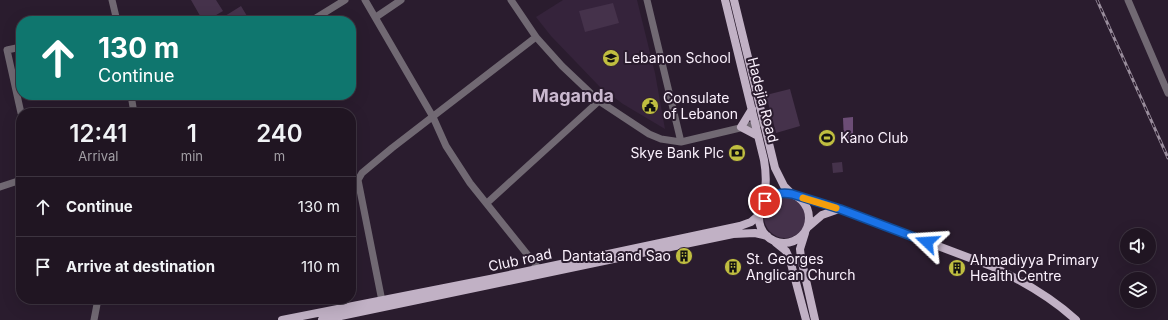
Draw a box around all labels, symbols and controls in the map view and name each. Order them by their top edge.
text: 130 m [98,31,179,65]
icon: ahead [32,32,84,84]
school or university icon: Lebanon School [601,48,621,68]
place label: Lebanon School [624,49,731,66]
street label: Hadejia Road [745,55,782,144]
text: Continue [98,65,175,86]
district label: Maganda [532,85,614,106]
place label: Consulate of Lebanon [663,89,738,122]
public building icon: Consulate of Lebanon [640,96,660,116]
text: 12:41 [69,119,127,148]
text: 1 [187,119,197,148]
text: 240 [256,119,303,148]
sports icon: Kano Club [817,128,837,148]
place label: Kano Club [840,129,908,146]
bank icon: Skye Bank Plc [727,143,747,163]
place label: Skye Bank Plc [630,144,724,161]
text: Arrival [78,148,118,164]
text: min [181,148,203,164]
text: m [274,148,285,164]
pin [748,184,782,218]
icon: arrive [754,190,776,212]
icon: ahead [32,196,54,218]
text: Continue [66,197,133,216]
text: 130 m [298,197,340,216]
position arrow [906,221,948,263]
map controls [1120,228,1156,308]
button: sound [1120,228,1156,264]
street label: Club road [487,244,553,275]
building icon: Dantata and Sao [674,246,694,266]
place label: Dantata and Sao [562,247,671,264]
place label: St. Georges Anglican Church [746,250,856,283]
place label: Ahmadiyya Primary Health Centre [970,251,1099,284]
icon: arrive [32,256,54,278]
text: Arrive at destination [66,257,215,276]
text: 110 m [301,257,340,276]
building icon: St. Georges Anglican Church [723,257,743,277]
building icon: Ahmadiyya Primary Health Centre [947,258,967,278]
button: layers [1120,272,1156,308]

